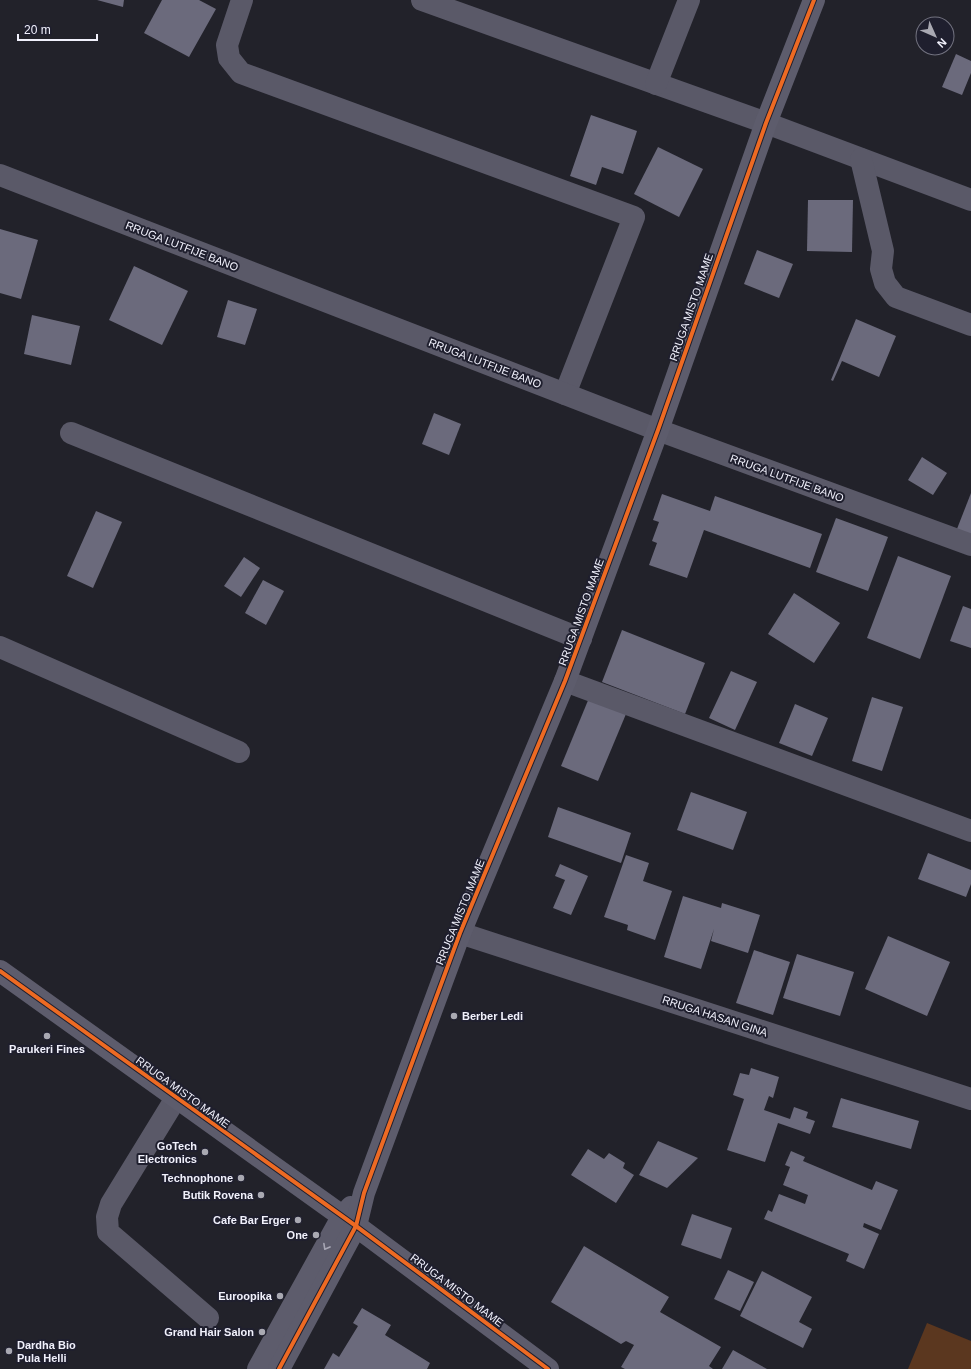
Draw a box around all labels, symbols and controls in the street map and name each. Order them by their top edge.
scale bar [18,16,97,42]
north arrow [915,16,955,56]
text: 20 m [24,23,51,37]
text: N [935,36,949,50]
street label: RRUGA LUTFIJE BANO [124,219,240,273]
street label: RRUGA MISTO MAME [667,252,715,362]
street label: RRUGA LUTFIJE BANO [427,336,543,390]
street label: RRUGA LUTFIJE BANO [729,452,846,504]
street label: RRUGA MISTO MAME [556,557,606,667]
street label: RRUGA MISTO MAME [433,857,487,967]
street label: RRUGA HASAN GINA [661,993,770,1039]
place label: Berber Ledi [462,1010,523,1022]
marker: Berber Ledi [449,1011,459,1021]
marker: Parukeri Fines [42,1031,52,1041]
place label: Parukeri Fines [9,1043,85,1055]
street label: RRUGA MISTO MAME [134,1054,232,1130]
place label: GoTech Electronics [138,1140,197,1165]
marker: GoTech Electronics [200,1147,210,1157]
place label: Technophone [162,1172,233,1184]
marker: Technophone [236,1173,246,1183]
place label: Butik Rovena [183,1189,254,1201]
marker: Butik Rovena [256,1190,266,1200]
place label: Cafe Bar Erger [213,1214,291,1226]
marker: Cafe Bar Erger [293,1215,303,1225]
place label: One [287,1229,308,1241]
marker: One [311,1230,321,1240]
one-way arrow [323,1243,331,1250]
street label: RRUGA MISTO MAME [408,1251,506,1329]
place label: Euroopika [218,1290,273,1302]
marker: Euroopika [275,1291,285,1301]
place label: Grand Hair Salon [164,1326,254,1338]
marker: Grand Hair Salon [257,1327,267,1337]
place label: Dardha Bio Pula Helli [17,1339,76,1364]
marker: Dardha Bio Pula Helli [4,1346,14,1356]

